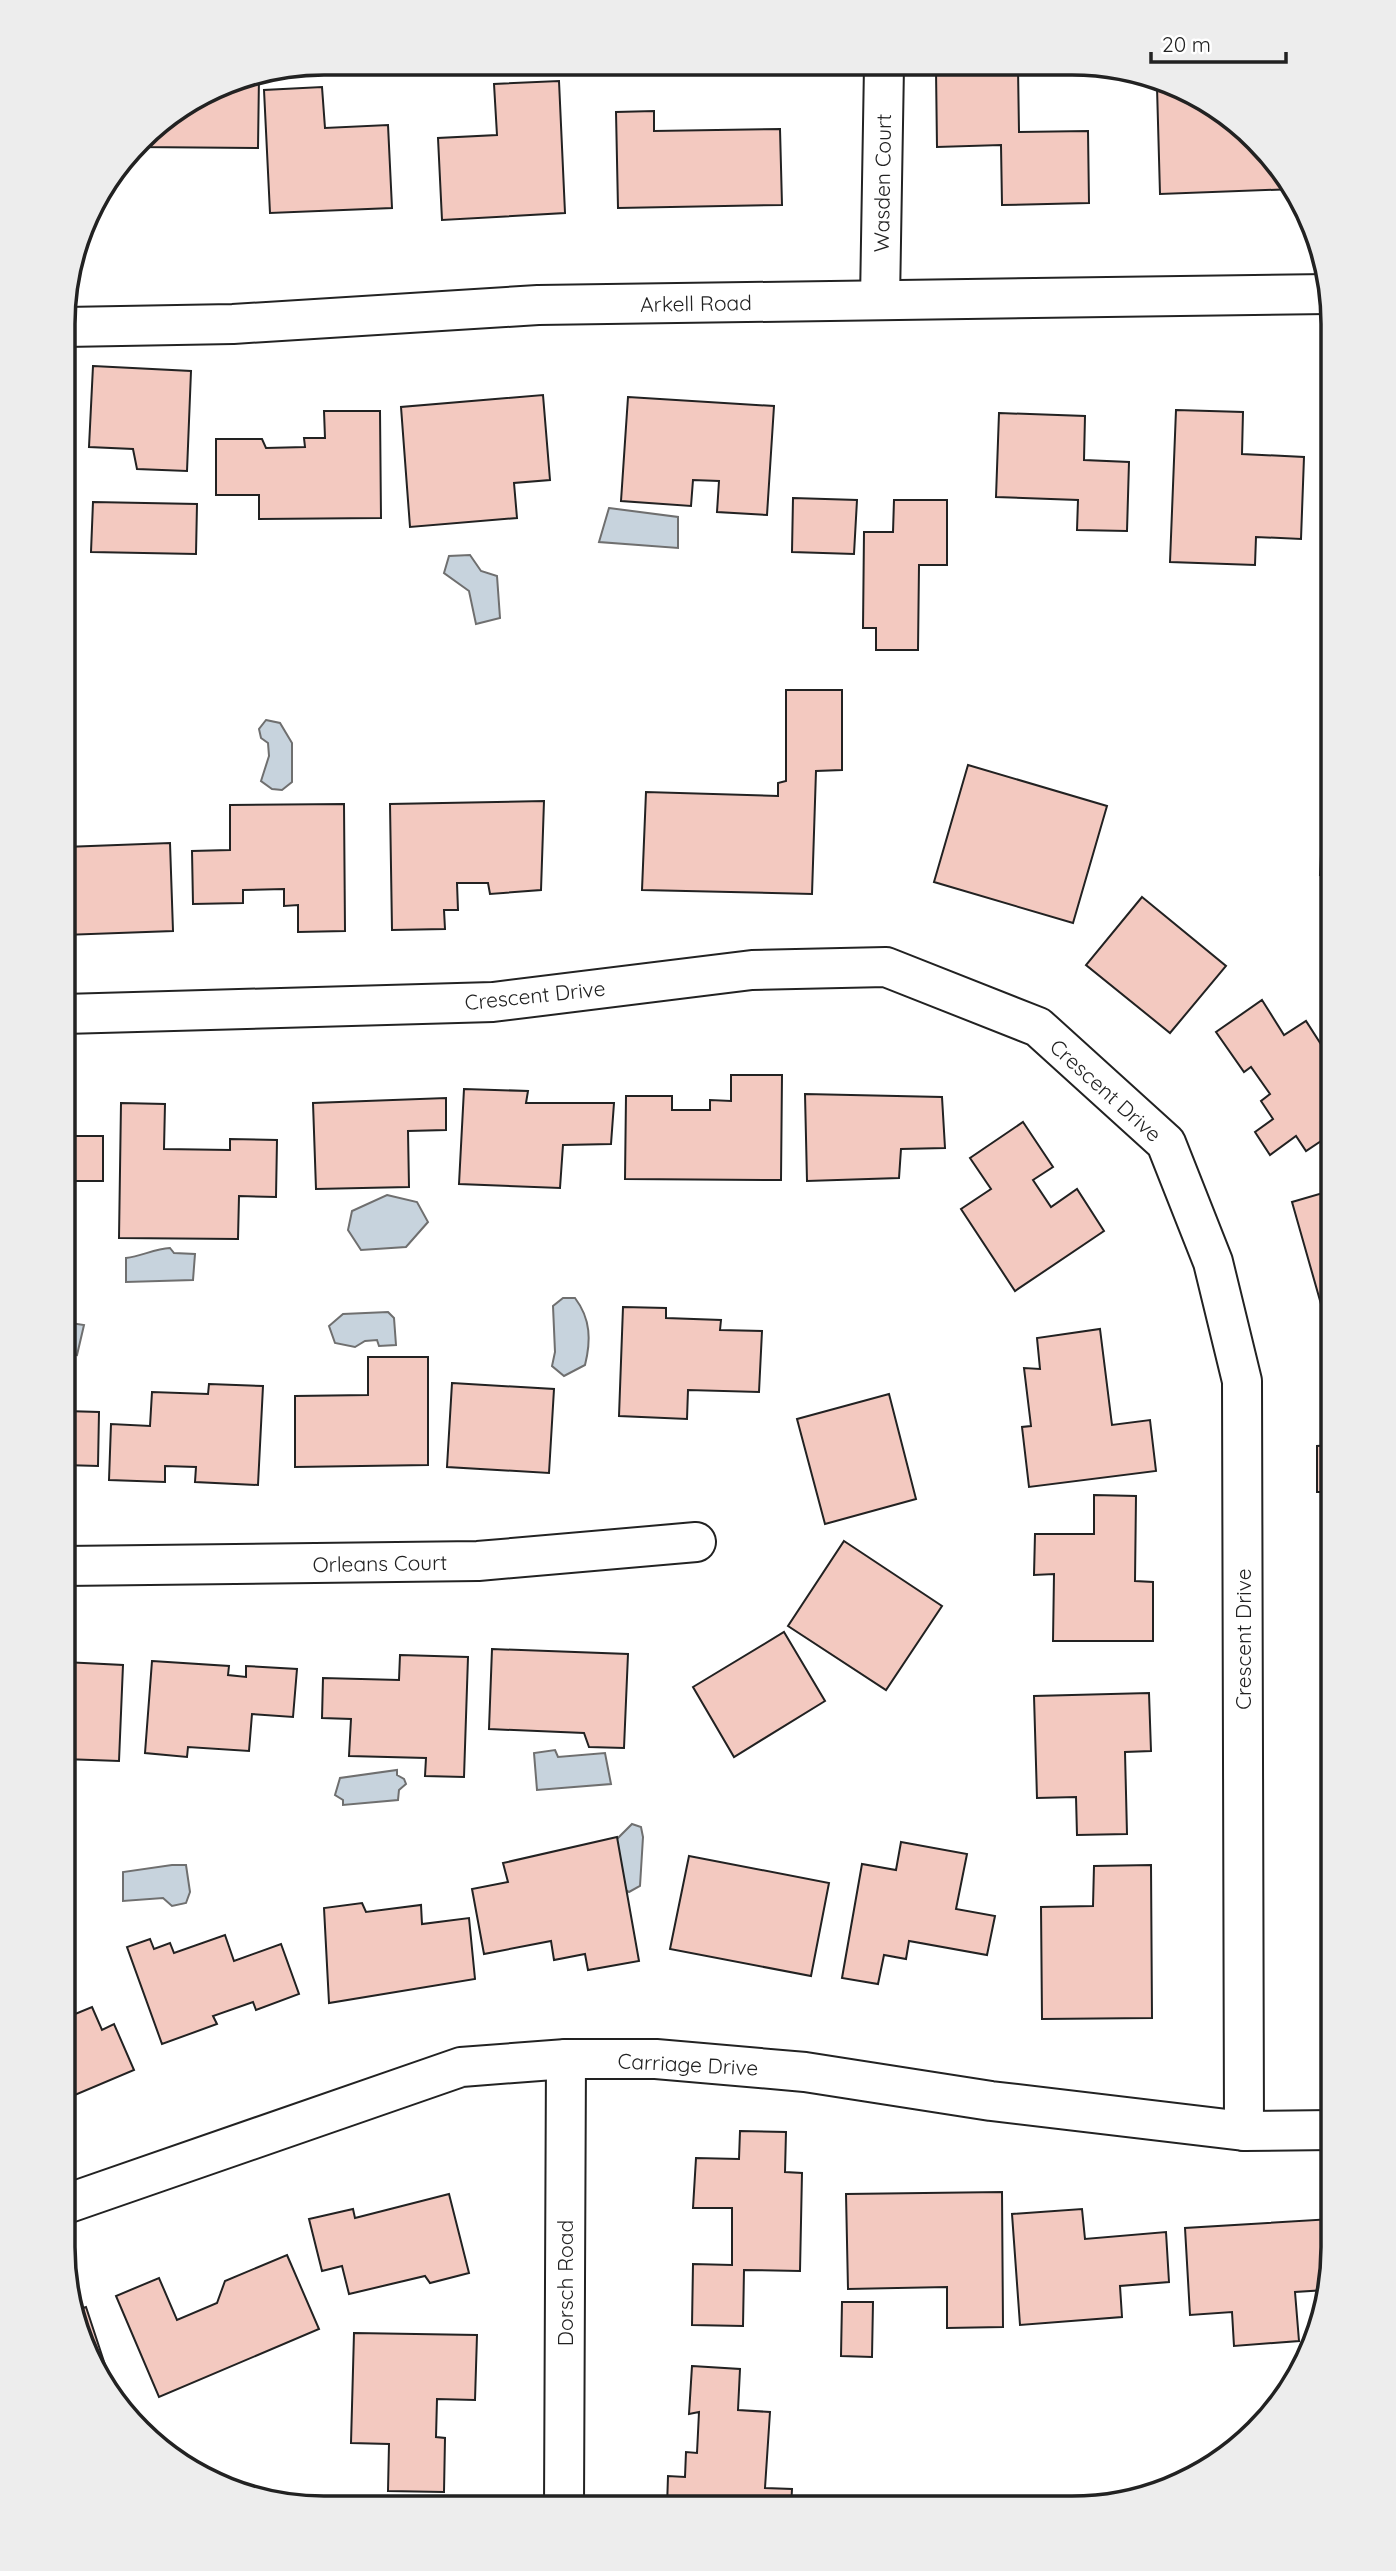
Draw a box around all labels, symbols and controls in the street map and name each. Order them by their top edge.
scale bar [1151,21,1286,65]
text: 20 m [1162,31,1211,57]
street label: Wasden Court [868,113,896,253]
street label: Arkell Road [640,289,752,317]
street label: Crescent Drive [463,975,607,1015]
street label: Crescent Drive [1045,1033,1167,1147]
street label: Orleans Court [312,1549,448,1577]
street label: Crescent Drive [1230,1568,1256,1710]
street label: Carriage Drive [617,2047,759,2081]
street label: Dorsch Road [552,2220,578,2346]

